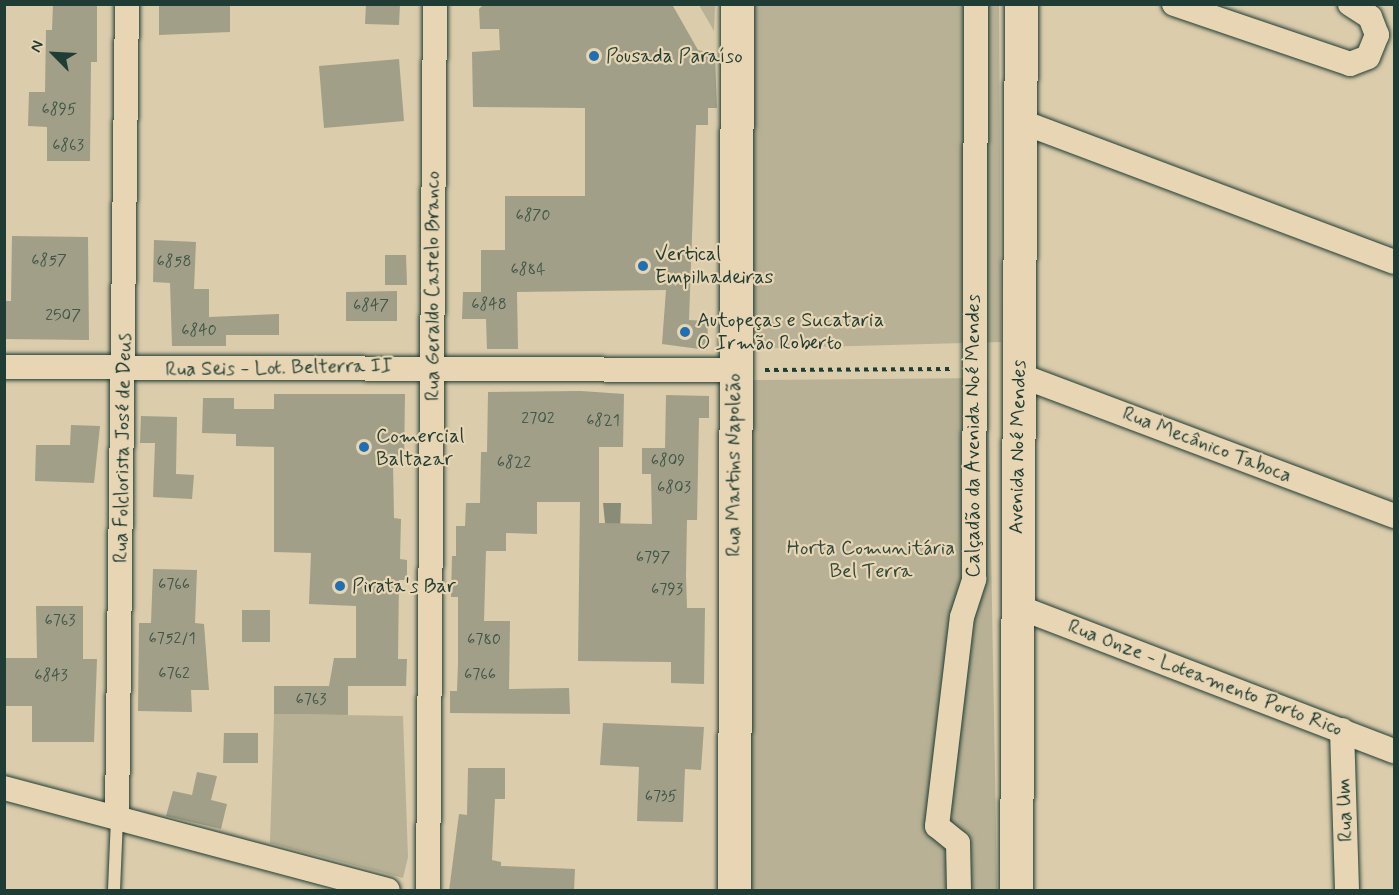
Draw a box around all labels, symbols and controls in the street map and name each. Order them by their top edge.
north arrow [24,24,84,84]
text: N [25,37,49,56]
place label: Pousada Paraíso [606,44,740,68]
marker: Pousada Paraíso [587,49,601,63]
house number: 6895 [42,100,76,120]
house number: 6863 [52,136,84,156]
street label: Rua Geraldo Castelo Branco [421,170,445,402]
house number: 6870 [516,206,550,226]
place label: Vertical Empilhadeiras [655,243,773,290]
house number: 6857 [31,251,67,271]
house number: 6858 [157,252,191,272]
marker: Vertical Empilhadeiras [636,259,650,273]
house number: 6884 [511,260,545,280]
house number: 6848 [471,295,507,315]
house number: 6847 [353,296,389,316]
street label: Calçadão da Avenida Noé Mendes [961,296,985,576]
house number: 2507 [45,306,81,326]
place label: Autopeças e Sucataria O Irmão Roberto [697,308,884,355]
house number: 6840 [181,321,217,341]
marker: Autopeças e Sucataria O Irmão Roberto [678,325,692,339]
street label: Rua Folclorista José de Deus [109,334,137,562]
street label: Rua Seis - Lot. Belterra II [165,354,393,382]
street label: Avenida Noé Mendes [1004,359,1032,535]
street label: Rua Martins Napoleão [722,374,746,556]
street label: Rua Mecânico Taboca [1120,402,1294,488]
house number: 2702 [521,409,555,429]
house number: 6821 [586,411,620,431]
place label: Comercial Baltazar [376,424,464,471]
marker: Comercial Baltazar [357,440,371,454]
house number: 6809 [651,451,685,471]
house number: 6822 [497,453,531,473]
house number: 6803 [657,478,691,498]
park label: Horta Comunitária Bel Terra [788,537,954,584]
house number: 6797 [636,548,670,568]
place label: Pirata's Bar [352,574,455,598]
house number: 6766 [158,575,190,595]
marker: Pirata's Bar [333,579,347,593]
house number: 6793 [651,580,683,600]
house number: 6763 [44,611,76,631]
street label: Rua Onze - Loteamento Porto Rico [1065,615,1345,741]
house number: 6752/1 [148,629,196,649]
house number: 6780 [467,630,501,650]
house number: 6762 [158,664,190,684]
house number: 6766 [464,665,496,685]
house number: 6843 [34,666,68,686]
house number: 6763 [295,690,327,710]
street label: Rua Um [1332,777,1358,843]
house number: 6735 [645,787,677,807]

